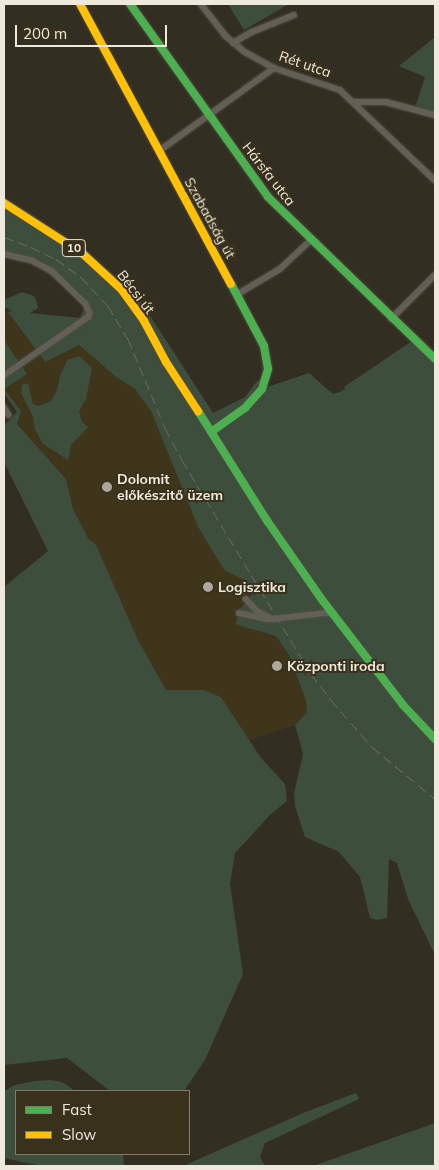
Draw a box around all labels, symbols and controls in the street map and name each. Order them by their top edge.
scale bar [18,15,170,47]
text: 200 m [23,24,67,43]
street label: Rét utca [277,47,333,81]
street label: Hársfa utca [239,139,299,209]
street label: Szabadság út [181,175,239,261]
road number: 10 [62,238,86,258]
street label: Bécsi út [114,267,158,317]
place label: Dolomit előkészitő üzem [117,471,223,504]
marker: Dolomit előkészitő üzem [101,481,113,493]
place label: Logisztika [218,579,286,595]
marker: Logisztika [202,581,214,593]
place label: Központi iroda [287,658,385,674]
marker: Központi iroda [271,660,283,672]
legend [15,1090,190,1155]
text: Fast [62,1100,92,1119]
text: Slow [62,1125,96,1144]

